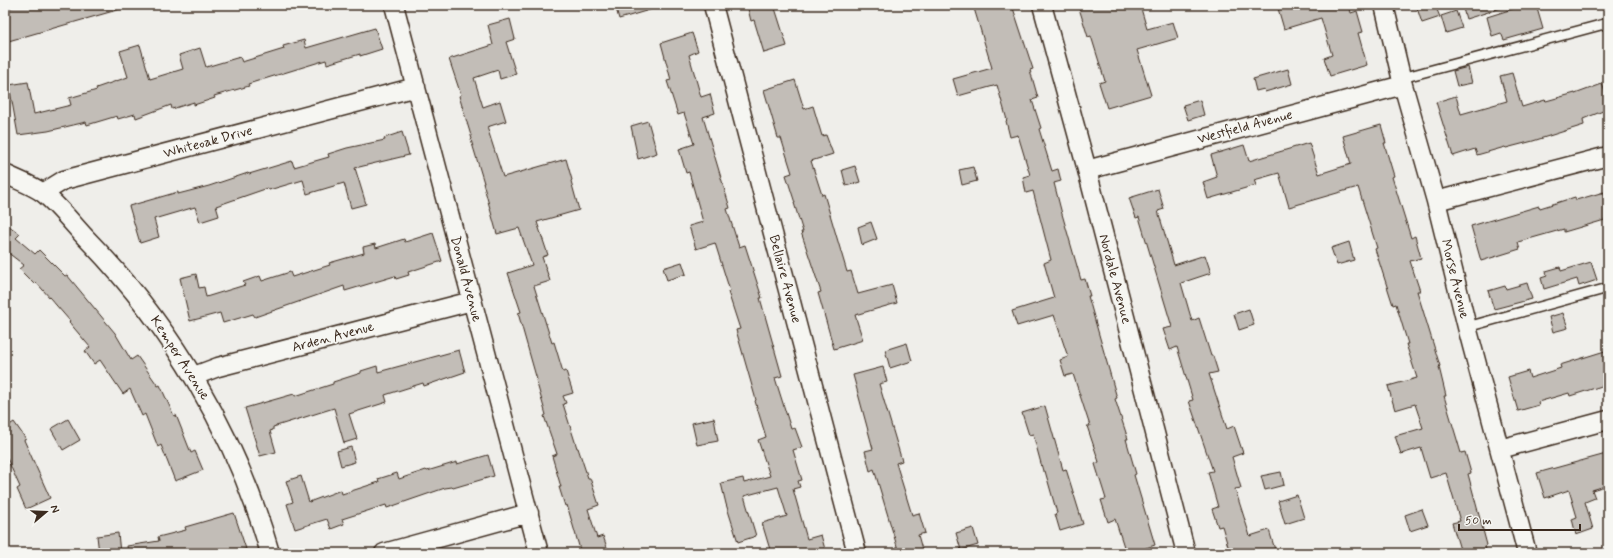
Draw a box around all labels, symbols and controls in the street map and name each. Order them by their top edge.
street label: Westfield Avenue [1195,106,1295,148]
street label: Whiteoak Drive [161,121,255,163]
street label: Nordale Avenue [1094,232,1136,326]
street label: Bellaire Avenue [765,233,805,325]
street label: Donald Avenue [446,234,486,324]
street label: Morse Avenue [1436,237,1474,321]
street label: Kemper Avenue [146,312,214,404]
street label: Arden Avenue [290,317,376,357]
north arrow [26,492,66,532]
text: N [47,503,62,515]
scale bar [1459,506,1580,532]
text: 50 m [1465,513,1492,529]

